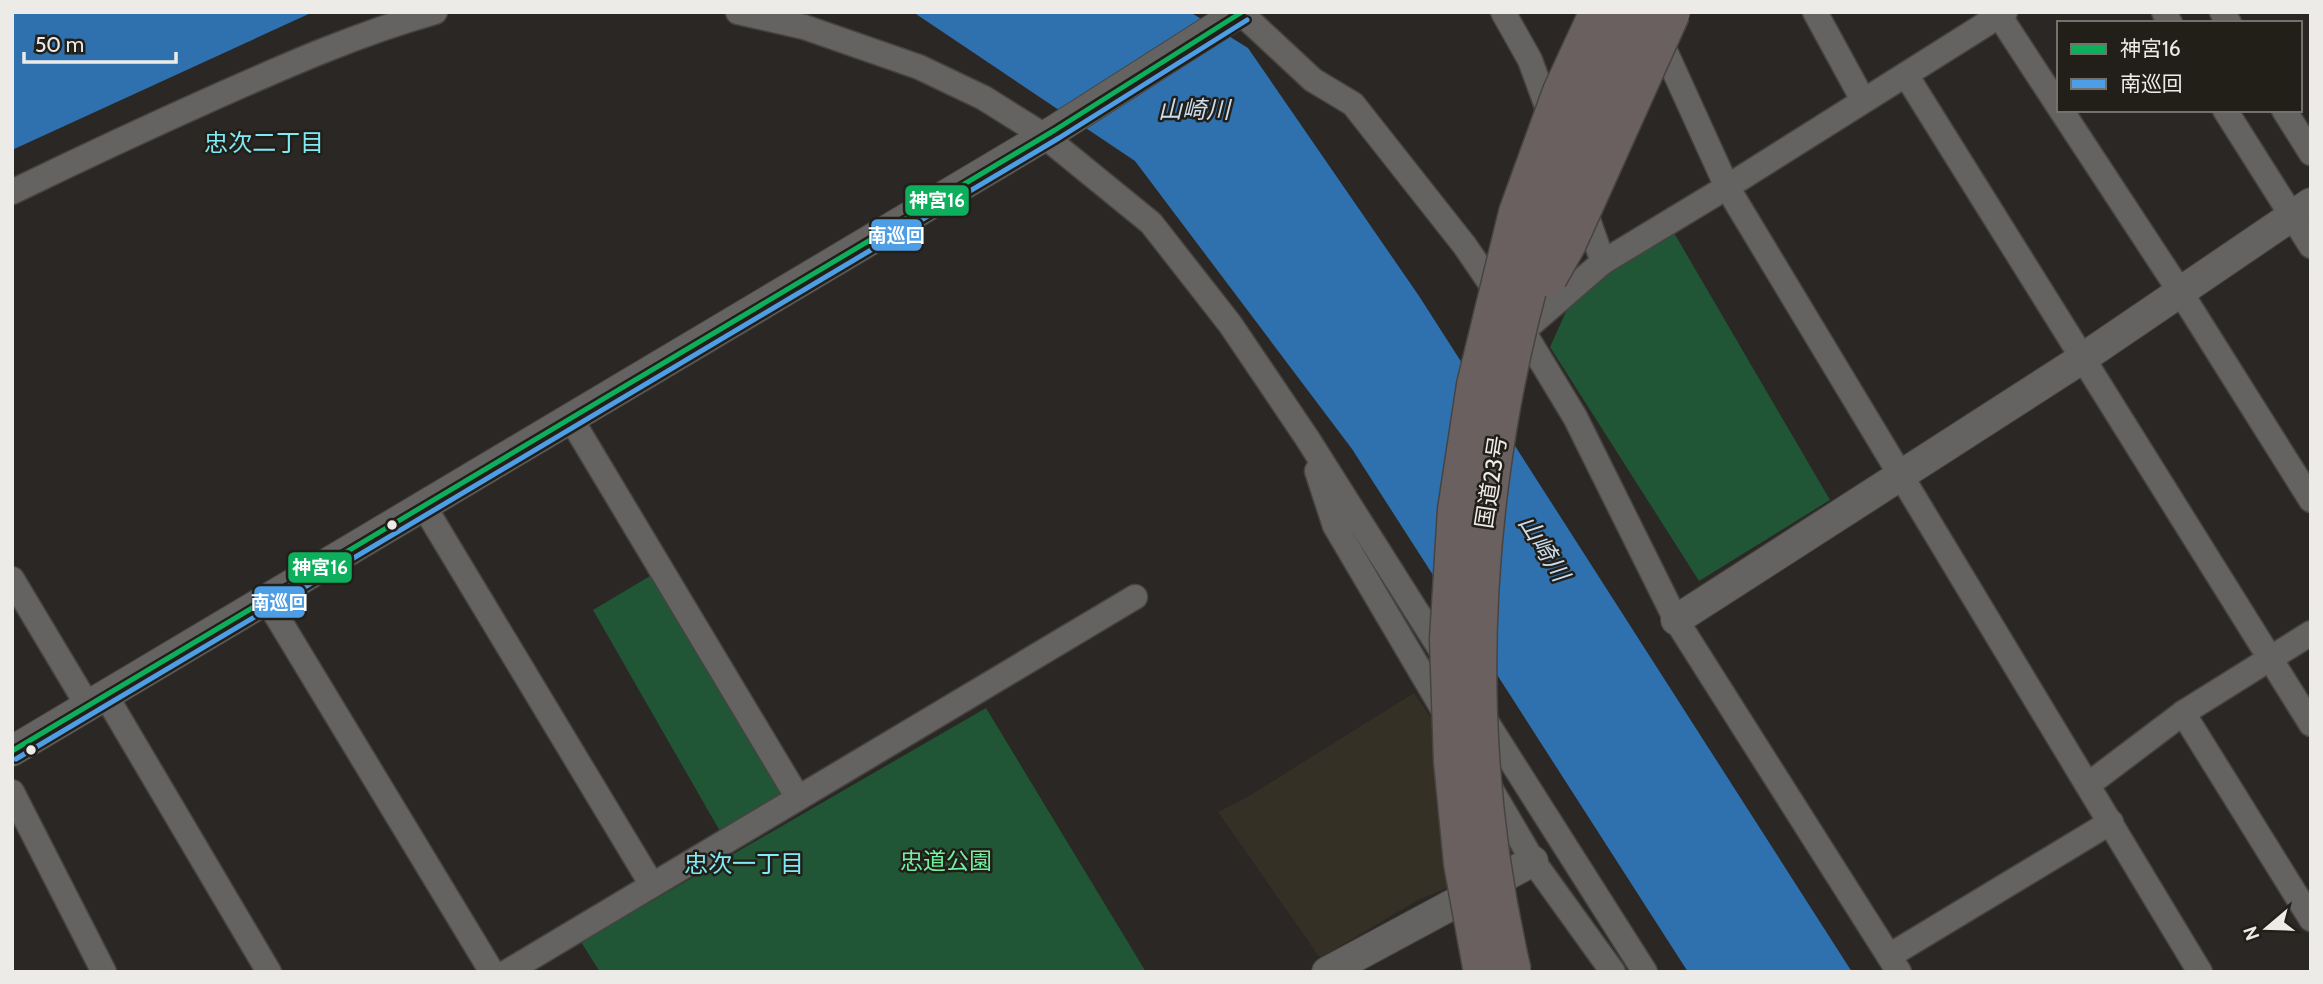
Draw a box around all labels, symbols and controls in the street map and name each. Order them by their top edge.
scale bar [24,21,177,65]
legend [2057,21,2302,112]
text: 50 m [35,32,84,57]
text: 神宮16 [2120,36,2181,61]
text: 南巡回 [2120,71,2183,96]
water label: 山崎川 [1158,95,1233,124]
district label: 忠次二丁目 [204,128,324,157]
line badge: 神宮16 [904,184,970,217]
text: 神宮16 [909,189,965,212]
line badge: 南巡回 [870,218,923,252]
text: 南巡回 [867,224,925,247]
street label: 国道23号 [1470,434,1512,530]
water label: 山崎川 [1513,510,1577,589]
unlabelled marker [385,518,399,532]
line badge: 神宮16 [287,551,353,584]
text: 神宮16 [292,556,348,579]
line badge: 南巡回 [253,585,306,619]
text: 南巡回 [250,591,308,614]
unlabelled marker [24,743,38,757]
park label: 忠道公園 [900,847,992,875]
district label: 忠次一丁目 [684,849,804,878]
north arrow [2232,893,2302,963]
text: N [2238,923,2264,943]

